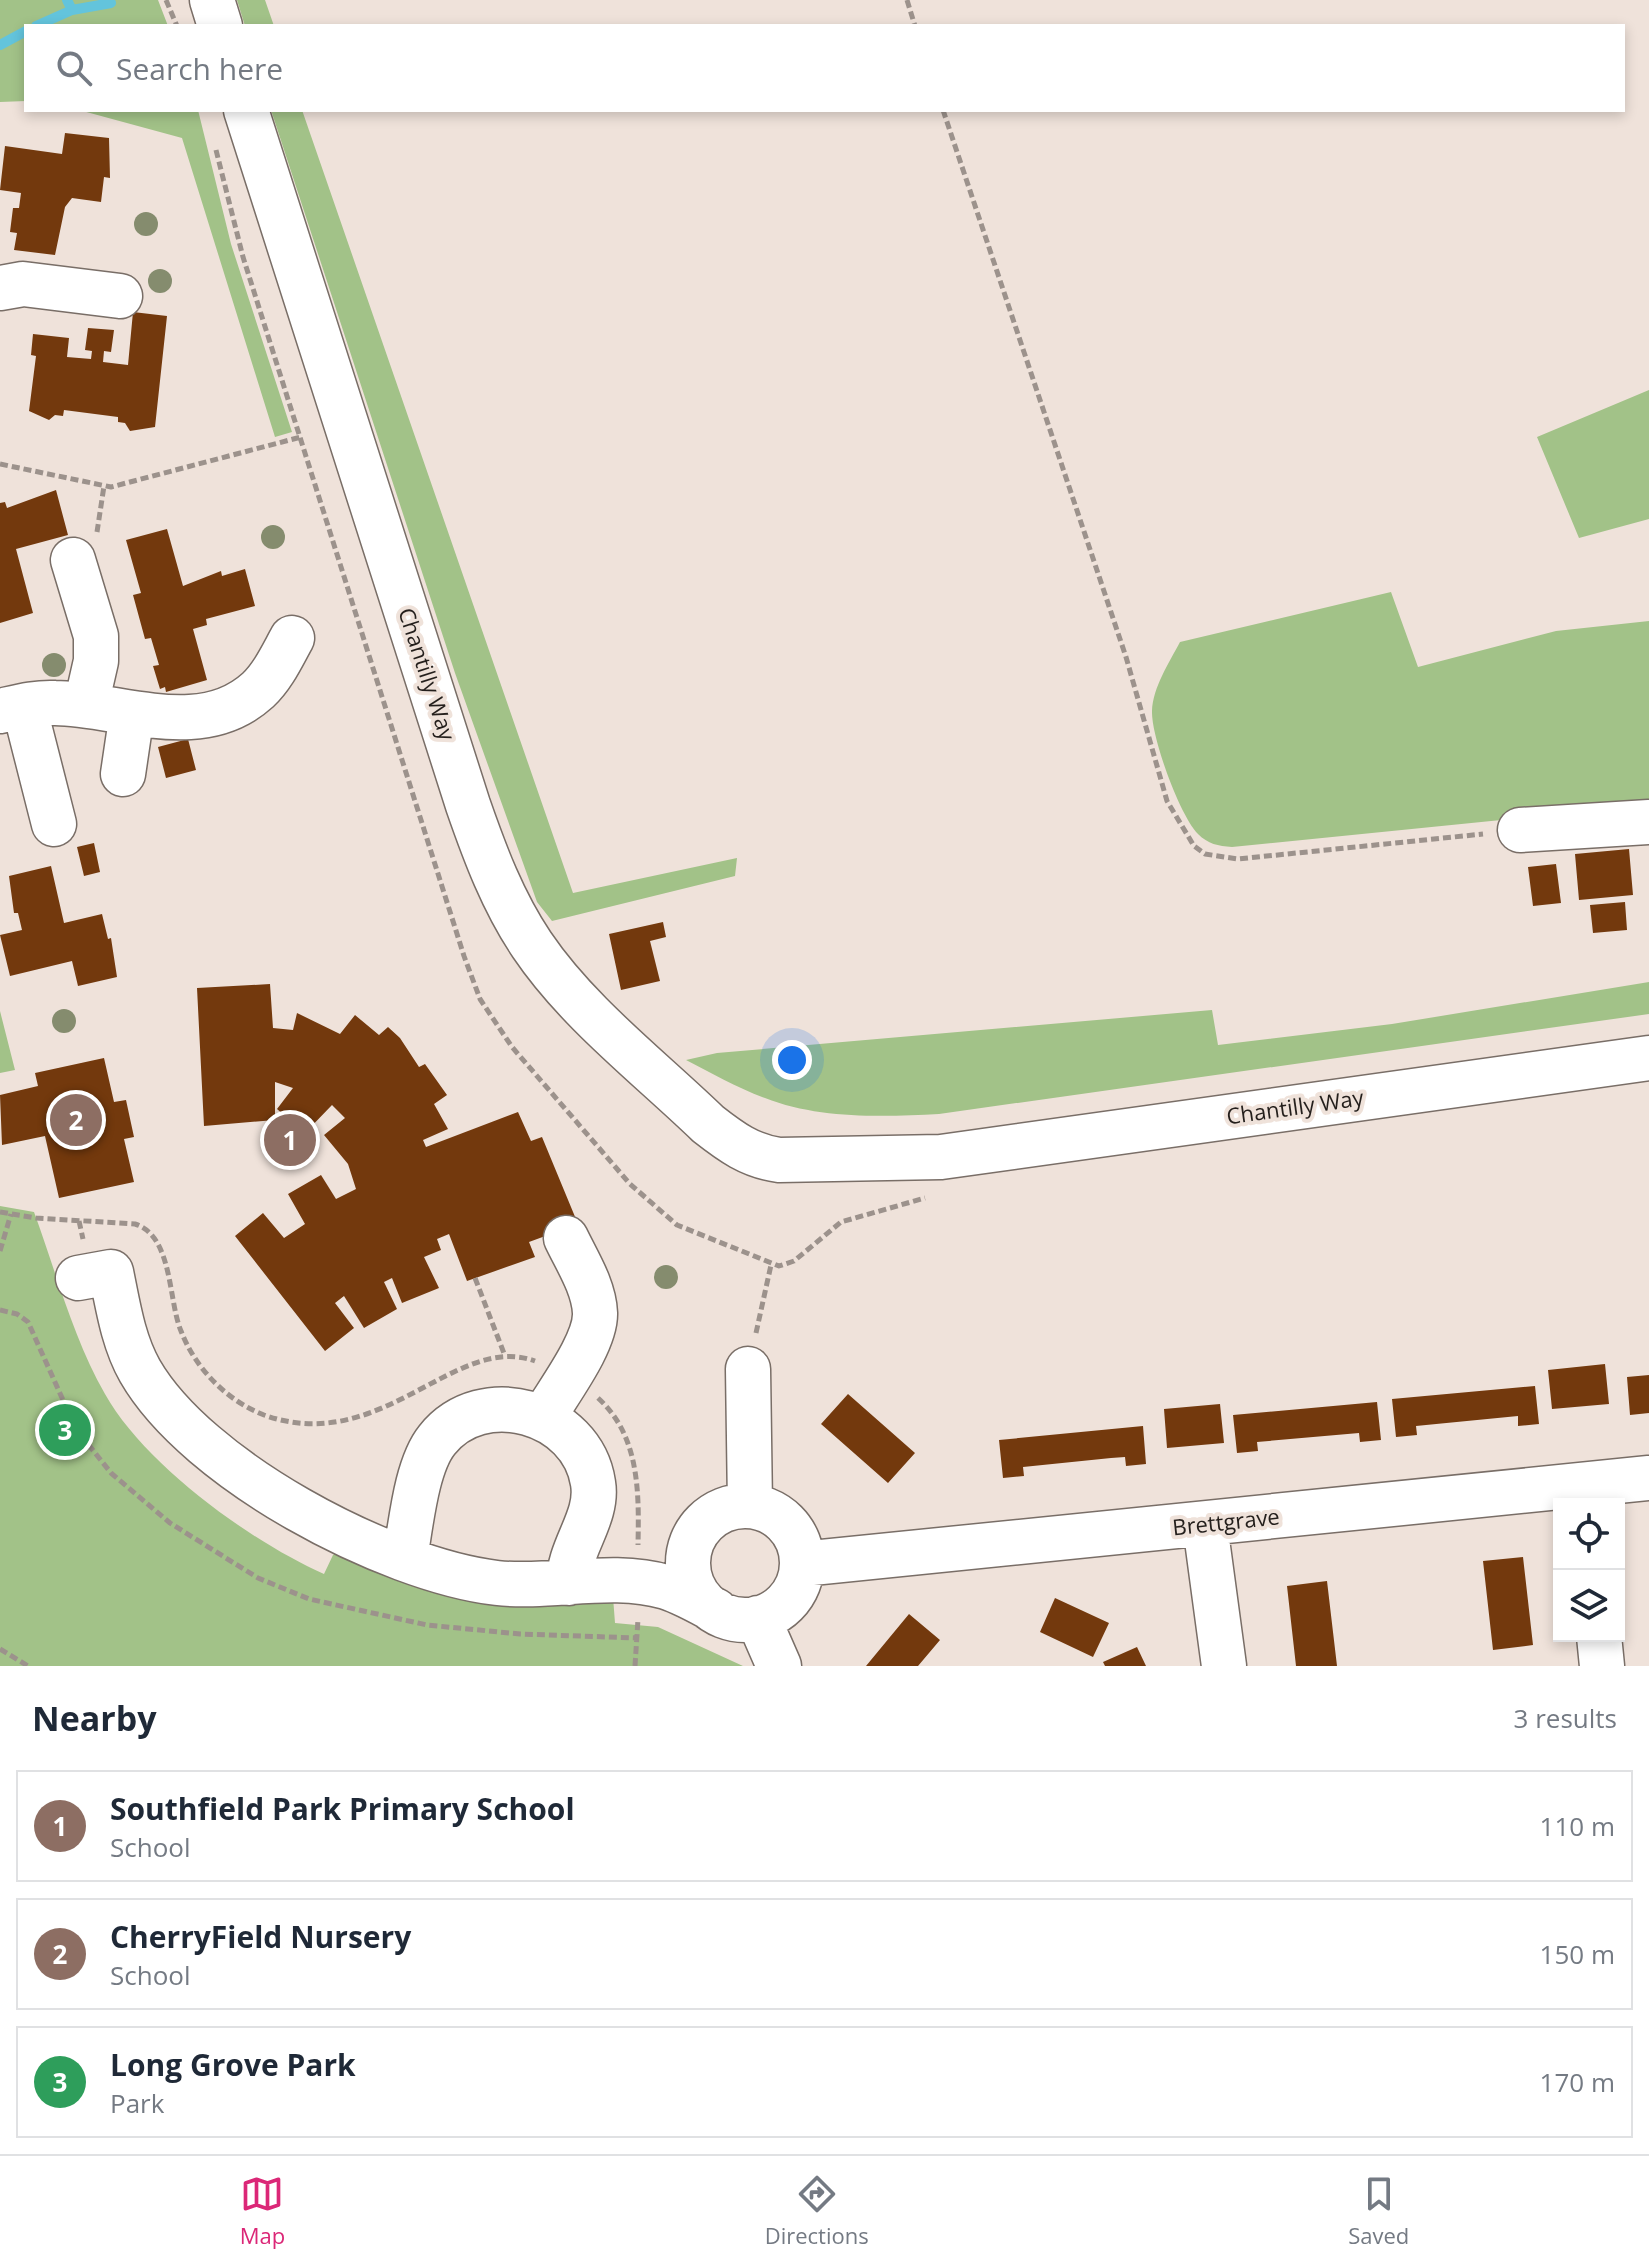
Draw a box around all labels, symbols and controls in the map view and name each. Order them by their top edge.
search box [24,24,1625,112]
icon: search [52,46,96,90]
text: Search here [116,48,283,89]
street label: Chantilly Way [392,603,464,745]
your location [772,1040,812,1080]
street label: Chantilly Way [1225,1081,1366,1130]
pin: 2 [50,1090,102,1150]
pin: 1 [264,1110,316,1170]
pin: 3 [39,1400,91,1460]
map controls [1553,1498,1625,1642]
button: locate [1553,1498,1625,1570]
street label: Brettgrave [1171,1500,1281,1542]
button: layers [1553,1570,1625,1642]
text: Nearby [32,1695,157,1741]
text: 3 results [1514,1700,1617,1736]
text: Southfield Park Primary School [110,1788,575,1829]
text: 1 [53,1808,67,1844]
text: 110 m [1540,1808,1615,1844]
text: School [110,1829,191,1865]
text: CherryField Nursery [110,1916,411,1957]
text: 2 [53,1936,67,1972]
text: 150 m [1540,1936,1615,1972]
text: School [110,1957,191,1993]
text: Long Grove Park [110,2044,356,2085]
text: 3 [53,2064,67,2100]
text: 170 m [1540,2064,1615,2100]
text: Park [110,2085,164,2121]
tab: Map [240,2172,285,2250]
tab: Directions [765,2172,869,2250]
tab: Saved [1348,2172,1409,2250]

